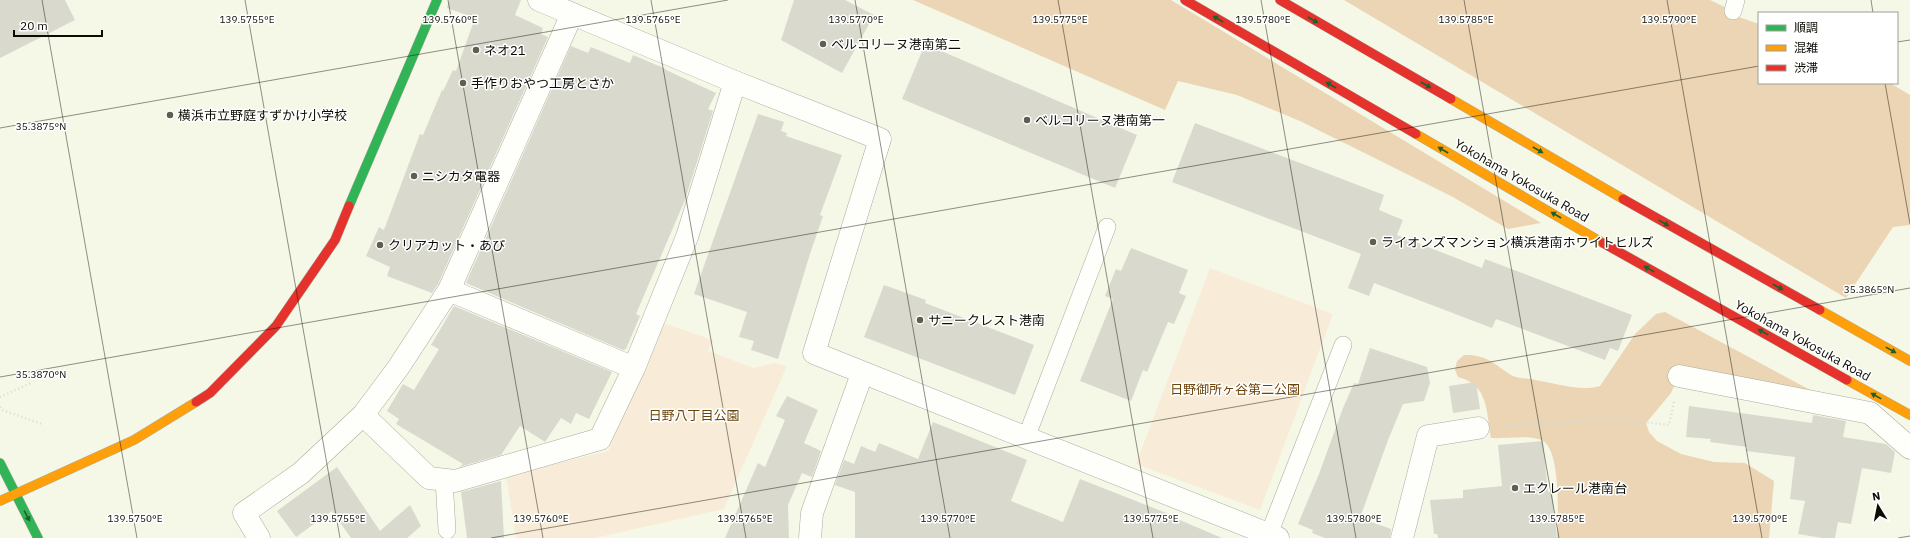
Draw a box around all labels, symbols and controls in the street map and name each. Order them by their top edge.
scale bar [14,12,102,38]
legend [1758,12,1898,84]
text: 139.5755°E [219,13,275,26]
text: 139.5760°E [422,13,478,26]
text: 139.5765°E [625,13,681,26]
text: 139.5770°E [828,13,884,26]
text: 139.5775°E [1032,13,1088,26]
text: 139.5780°E [1235,13,1291,26]
text: 139.5785°E [1438,13,1494,26]
text: 139.5790°E [1641,13,1697,26]
one-way arrow [1212,16,1224,23]
one-way arrow [1307,16,1319,23]
text: 20 m [20,18,48,33]
text: 順調 [1794,20,1818,35]
place label: ベルコリーヌ港南第二 [831,36,961,53]
marker: ベルコリーヌ港南第二 [818,39,828,49]
text: 混雑 [1794,40,1818,55]
place label: ネオ21 [484,42,526,59]
marker: ネオ21 [471,45,481,55]
text: 渋滞 [1794,60,1818,75]
place label: 手作りおやつ工房とさか [471,75,614,92]
marker: 手作りおやつ工房とさか [458,78,468,88]
one-way arrow [1325,81,1337,88]
one-way arrow [1420,81,1432,88]
place label: 横浜市立野庭すずかけ小学校 [178,107,347,124]
marker: 横浜市立野庭すずかけ小学校 [165,110,175,120]
place label: ベルコリーヌ港南第一 [1035,112,1165,129]
marker: ベルコリーヌ港南第一 [1022,115,1032,125]
text: 35.3875°N [16,120,66,133]
street label: Yokohama Yokosuka Road [1451,135,1592,226]
one-way arrow [1437,146,1449,153]
one-way arrow [1532,147,1544,154]
place label: ニシカタ電器 [422,168,500,185]
marker: ニシカタ電器 [409,171,419,181]
one-way arrow [1550,212,1561,219]
one-way arrow [1659,219,1670,226]
place label: ライオンズマンション横浜港南ホワイトヒルズ [1381,234,1654,251]
place label: クリアカット・あぴ [388,237,505,254]
marker: ライオンズマンション横浜港南ホワイトヒルズ [1368,237,1378,247]
marker: クリアカット・あぴ [375,240,385,250]
one-way arrow [1644,265,1655,272]
one-way arrow [1772,283,1784,290]
text: 35.3865°N [1844,283,1894,296]
street label: Yokohama Yokosuka Road [1732,296,1874,385]
place label: サニークレスト港南 [928,312,1045,329]
marker: サニークレスト港南 [915,315,925,325]
one-way arrow [1757,329,1769,336]
one-way arrow [1885,347,1897,354]
text: 35.3870°N [16,368,66,381]
park label: 日野御所ヶ谷第二公園 [1170,381,1300,398]
one-way arrow [1870,393,1882,400]
park label: 日野八丁目公園 [648,407,740,424]
place label: エクレール港南台 [1523,480,1627,497]
marker: エクレール港南台 [1510,483,1520,493]
north arrow [1858,486,1898,526]
text: N [1871,489,1881,504]
one-way arrow [23,511,30,522]
text: 139.5750°E [107,512,163,525]
text: 139.5755°E [310,512,366,525]
text: 139.5760°E [513,512,569,525]
text: 139.5765°E [717,512,773,525]
text: 139.5770°E [920,512,976,525]
text: 139.5775°E [1123,512,1179,525]
text: 139.5780°E [1326,512,1382,525]
text: 139.5785°E [1529,512,1585,525]
text: 139.5790°E [1732,512,1788,525]

